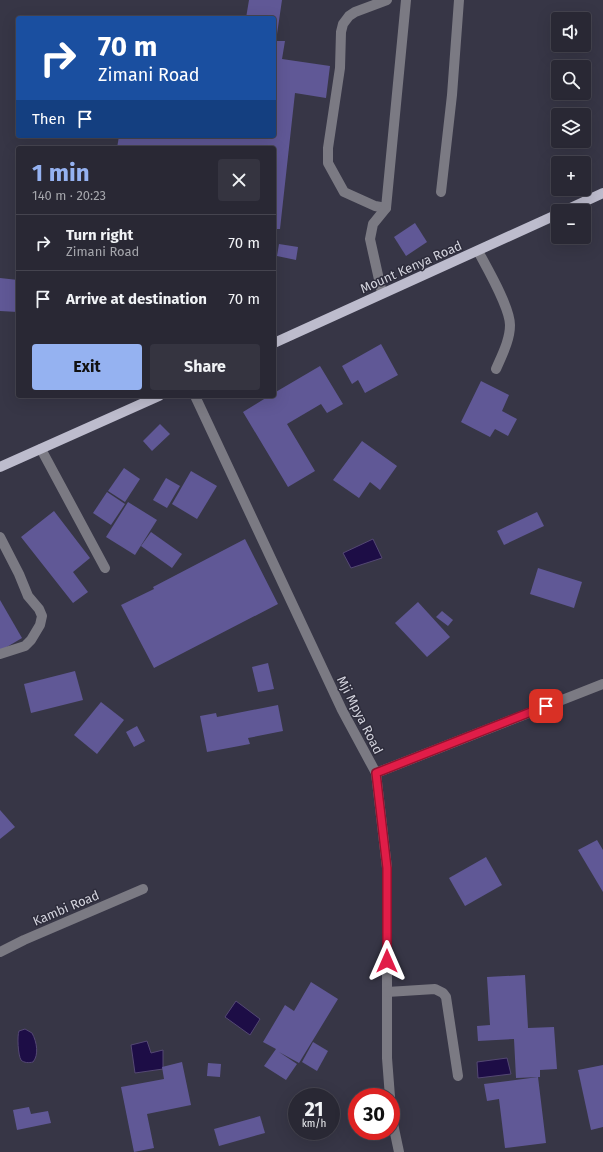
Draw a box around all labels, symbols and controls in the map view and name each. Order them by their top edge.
map controls [551,12,591,244]
button: sound [551,12,591,52]
text: 70 m [98,30,157,63]
icon: right [32,32,84,84]
button: search [551,60,591,100]
text: Zimani Road [98,64,200,86]
icon: arrive [74,108,96,130]
button: layers [551,108,591,148]
text: Then [32,110,66,128]
button: + [551,156,591,196]
text: 1 min [32,159,90,187]
button: close [218,159,260,201]
text: 140 m · 20:23 [32,188,106,203]
button: − [551,204,591,244]
text: Turn right [66,226,133,244]
icon: right [32,232,54,254]
text: 70 m [228,234,260,252]
street label: Mount Kenya Road [358,238,464,296]
text: Zimani Road [66,244,139,259]
icon: arrive [32,288,54,310]
text: Arrive at destination [66,290,207,308]
text: 70 m [228,290,260,308]
button: Exit [32,344,142,390]
button: Share [150,344,260,390]
street label: Mji Mpya Road [334,674,386,756]
pin [529,689,563,723]
icon: arrive [535,695,557,717]
street label: Kambi Road [31,887,101,929]
position arrow [366,940,408,982]
speed limit sign: 30 [348,1088,400,1140]
text: 21 [304,1097,324,1121]
text: km/h [302,1118,326,1130]

